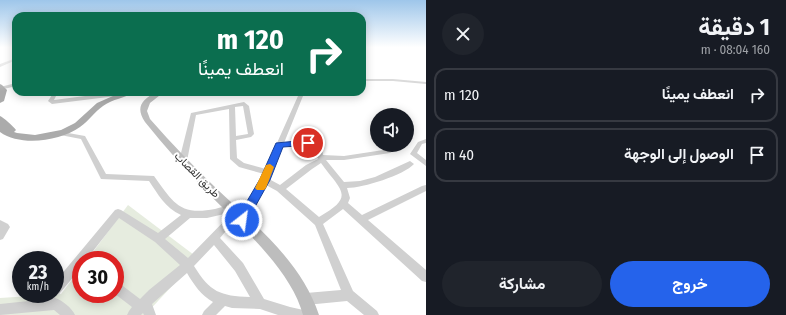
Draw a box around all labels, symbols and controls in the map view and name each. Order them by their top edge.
button: close [442,13,484,55]
text: 1 دقيقة [698,13,770,41]
text: 120 m [217,23,284,56]
icon: right [298,28,350,80]
text: 160 m · 08:04 [701,42,770,57]
text: انعطف يمينًا [198,58,284,80]
icon: right [746,84,768,106]
text: انعطف يمينًا [662,85,734,103]
text: 120 m [444,86,479,104]
map controls [370,108,414,152]
button: sound [370,108,414,152]
pin [291,126,325,160]
icon: arrive [297,132,319,154]
icon: arrive [746,144,768,166]
text: الوصول إلى الوجهة [624,145,734,163]
text: 40 m [444,146,474,164]
street label: طريق القصاب [172,150,222,200]
position arrow [221,199,263,241]
speed limit sign: 30 [72,251,124,303]
text: 23 [29,260,47,284]
button: مشاركة [442,261,602,307]
button: خروج [610,261,770,307]
text: km/h [27,281,49,293]

